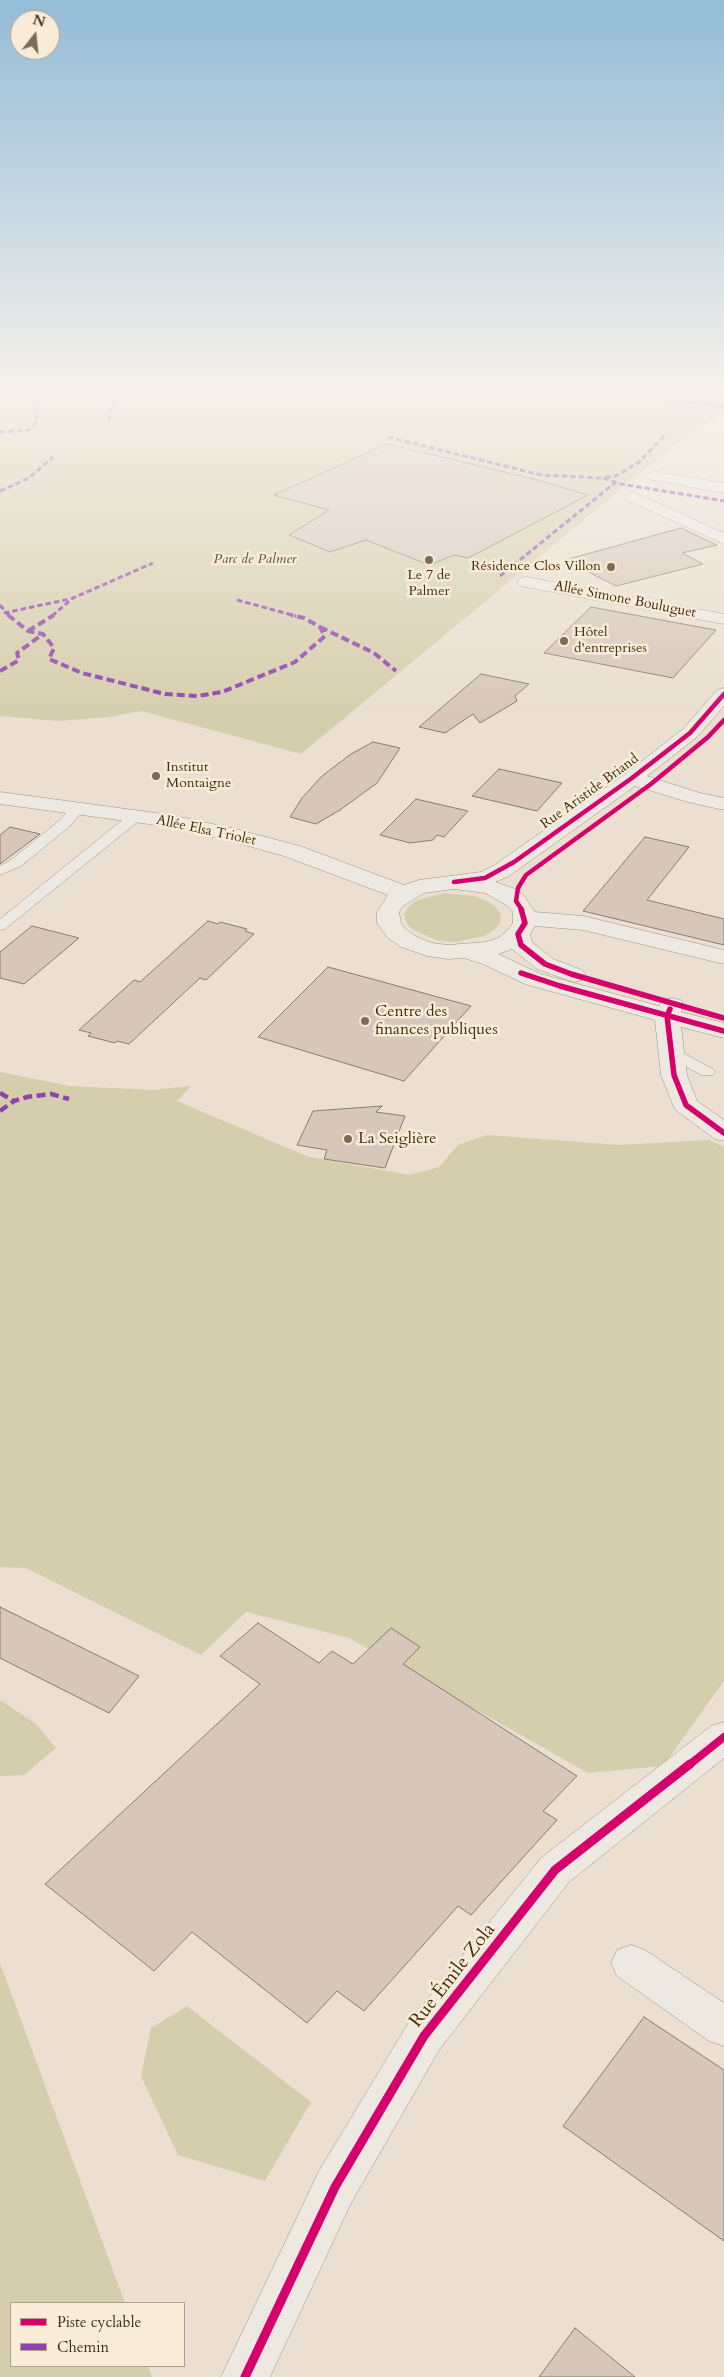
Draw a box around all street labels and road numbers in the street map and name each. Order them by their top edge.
street label: Allée Simone Bouluguet [553,578,697,622]
street label: Rue Aristide Briand [538,751,642,833]
street label: Allée Elsa Triolet [155,812,257,850]
street label: Rue Émile Zola [405,1919,501,2033]

